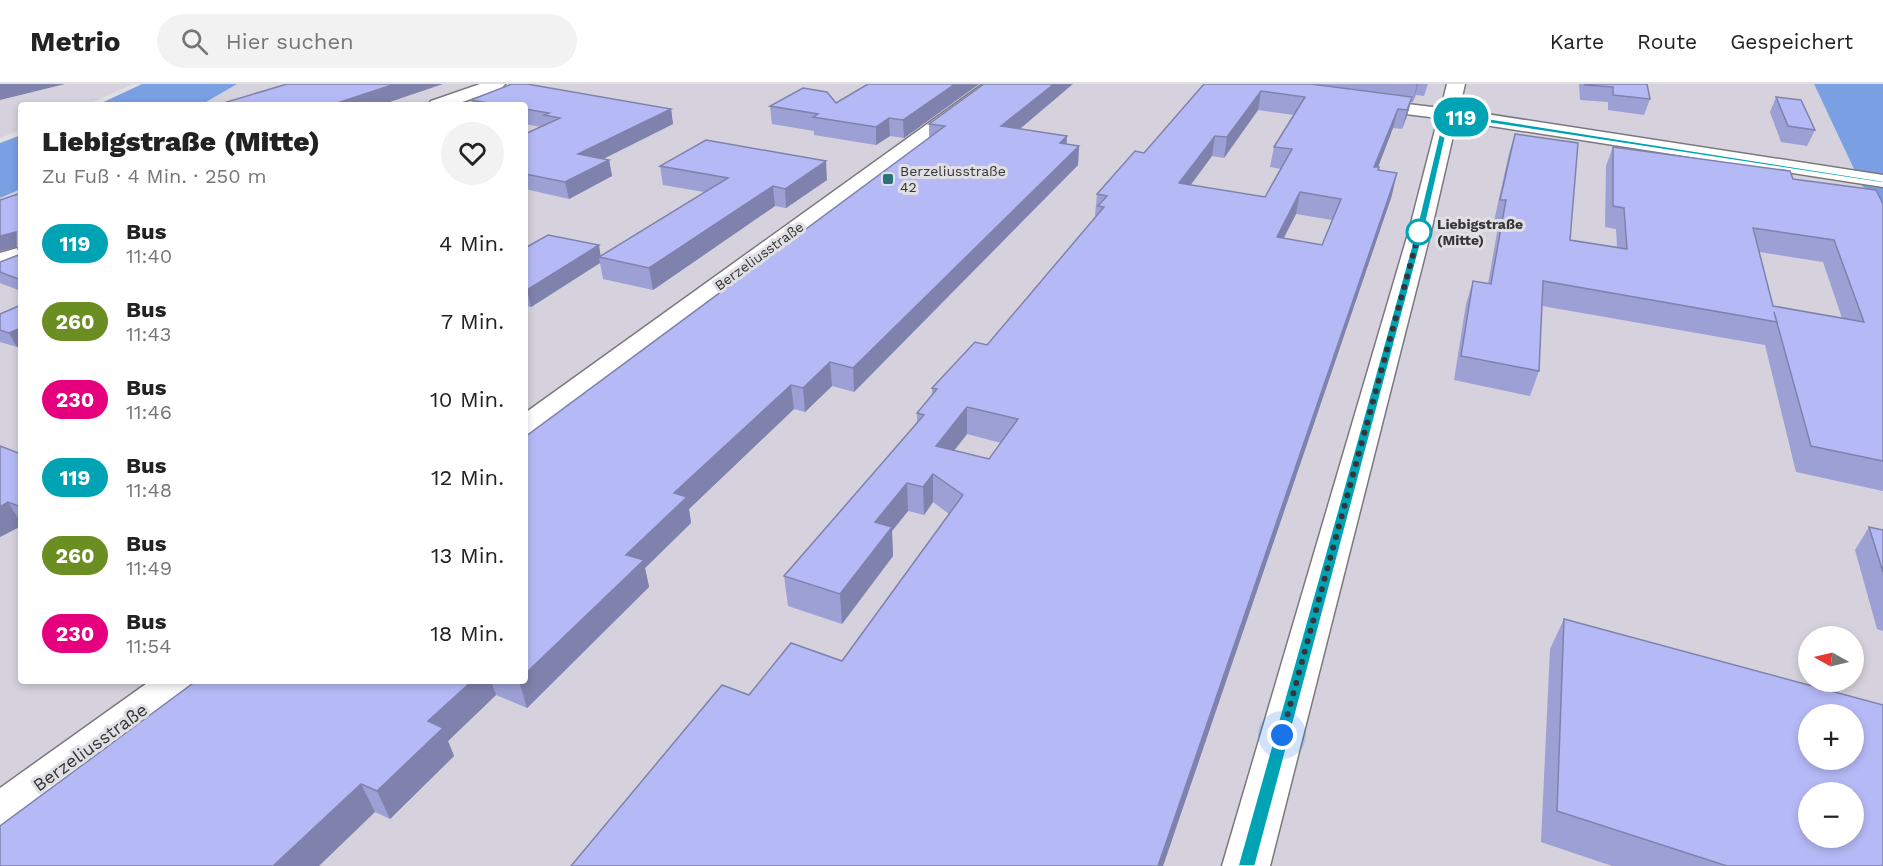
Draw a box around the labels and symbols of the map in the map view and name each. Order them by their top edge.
line badge: 119 [1426,98,1496,136]
place label: Berzeliusstraße 42 [900,163,1006,195]
marker: Berzeliusstraße 42 [881,172,895,186]
place label: Liebigstraße (Mitte) [1437,216,1523,248]
street label: Berzeliusstraße [711,218,807,294]
marker: Liebigstraße (Mitte) [1406,219,1432,245]
north arrow [1798,626,1864,692]
street label: Berzeliusstraße [29,699,151,795]
your location [1267,720,1297,750]

